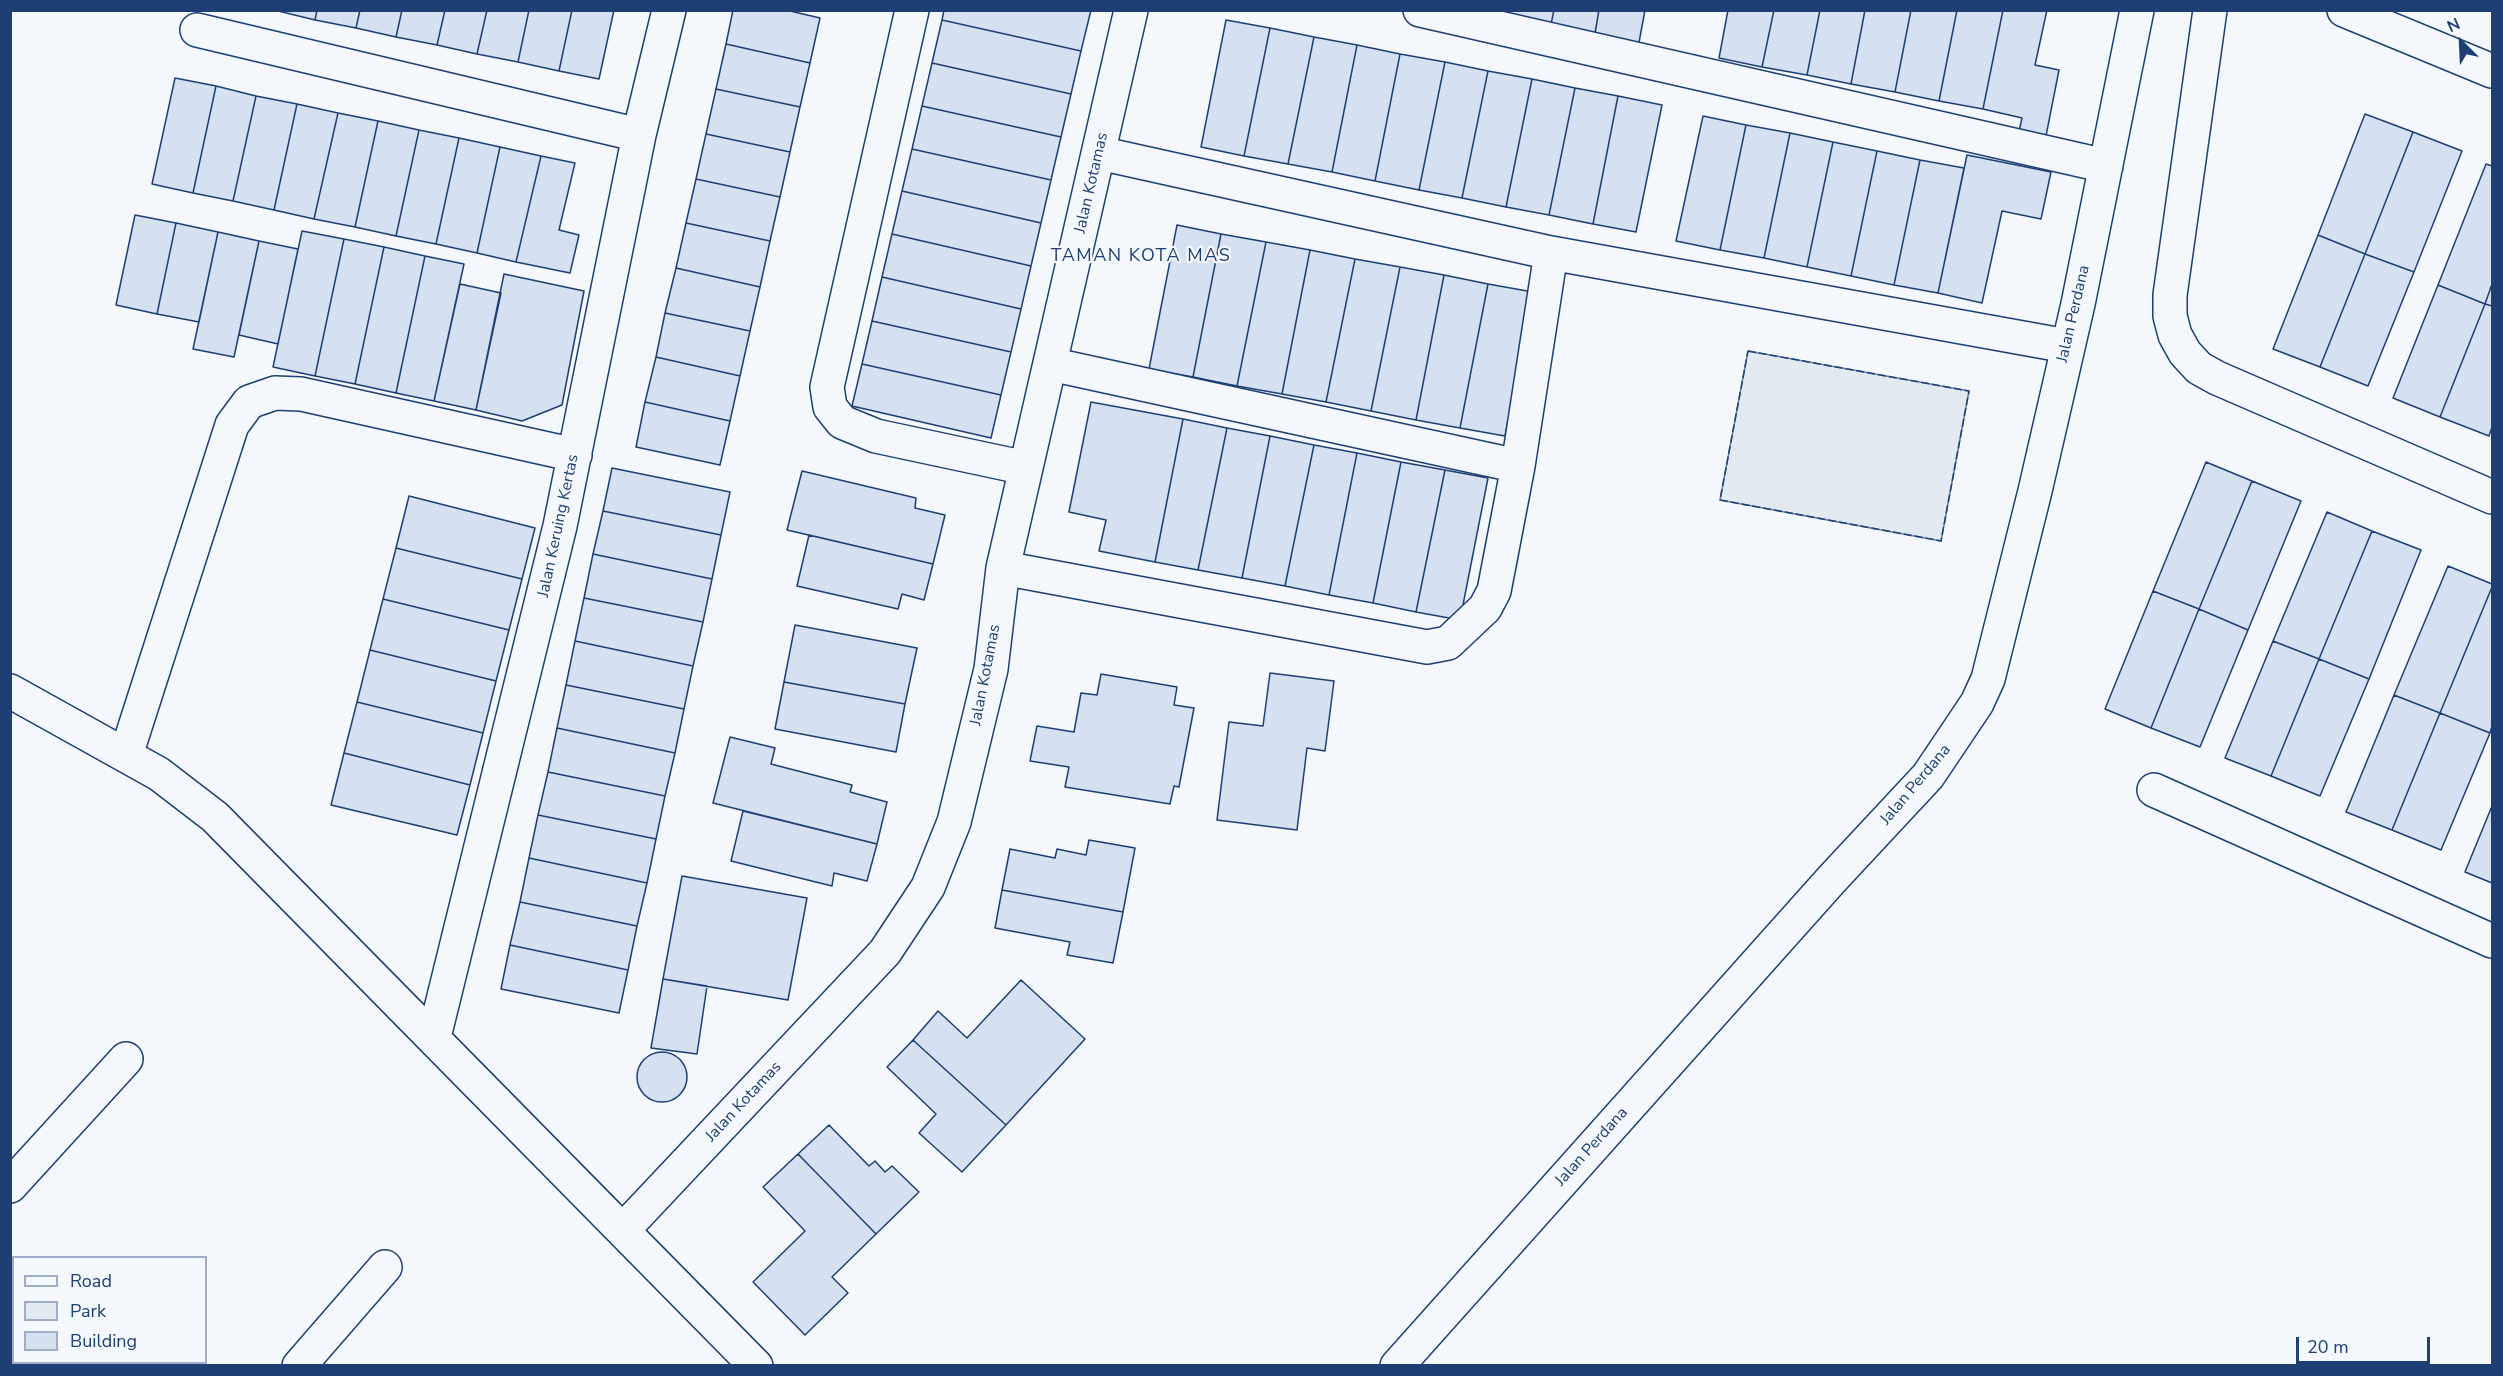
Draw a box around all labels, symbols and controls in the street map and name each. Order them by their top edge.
north arrow [2431,12,2491,72]
text: N [2444,13,2464,38]
street label: Jalan Kotamas [1071,131,1113,235]
district label: TAMAN KOTA MAS [1051,246,1231,268]
street label: Jalan Perdana [2053,263,2095,365]
street label: Jalan Keruing Kertas [534,453,584,599]
street label: Jalan Kotamas [967,623,1005,727]
street label: Jalan Perdana [1877,741,1955,829]
street label: Jalan Kotamas [702,1058,786,1146]
street label: Jalan Perdana [1552,1104,1632,1190]
legend [12,1256,207,1364]
text: Road [70,1269,112,1293]
text: Park [70,1299,106,1323]
scale bar [2299,1325,2432,1363]
text: Building [70,1329,137,1353]
text: 20 m [2307,1335,2349,1359]

